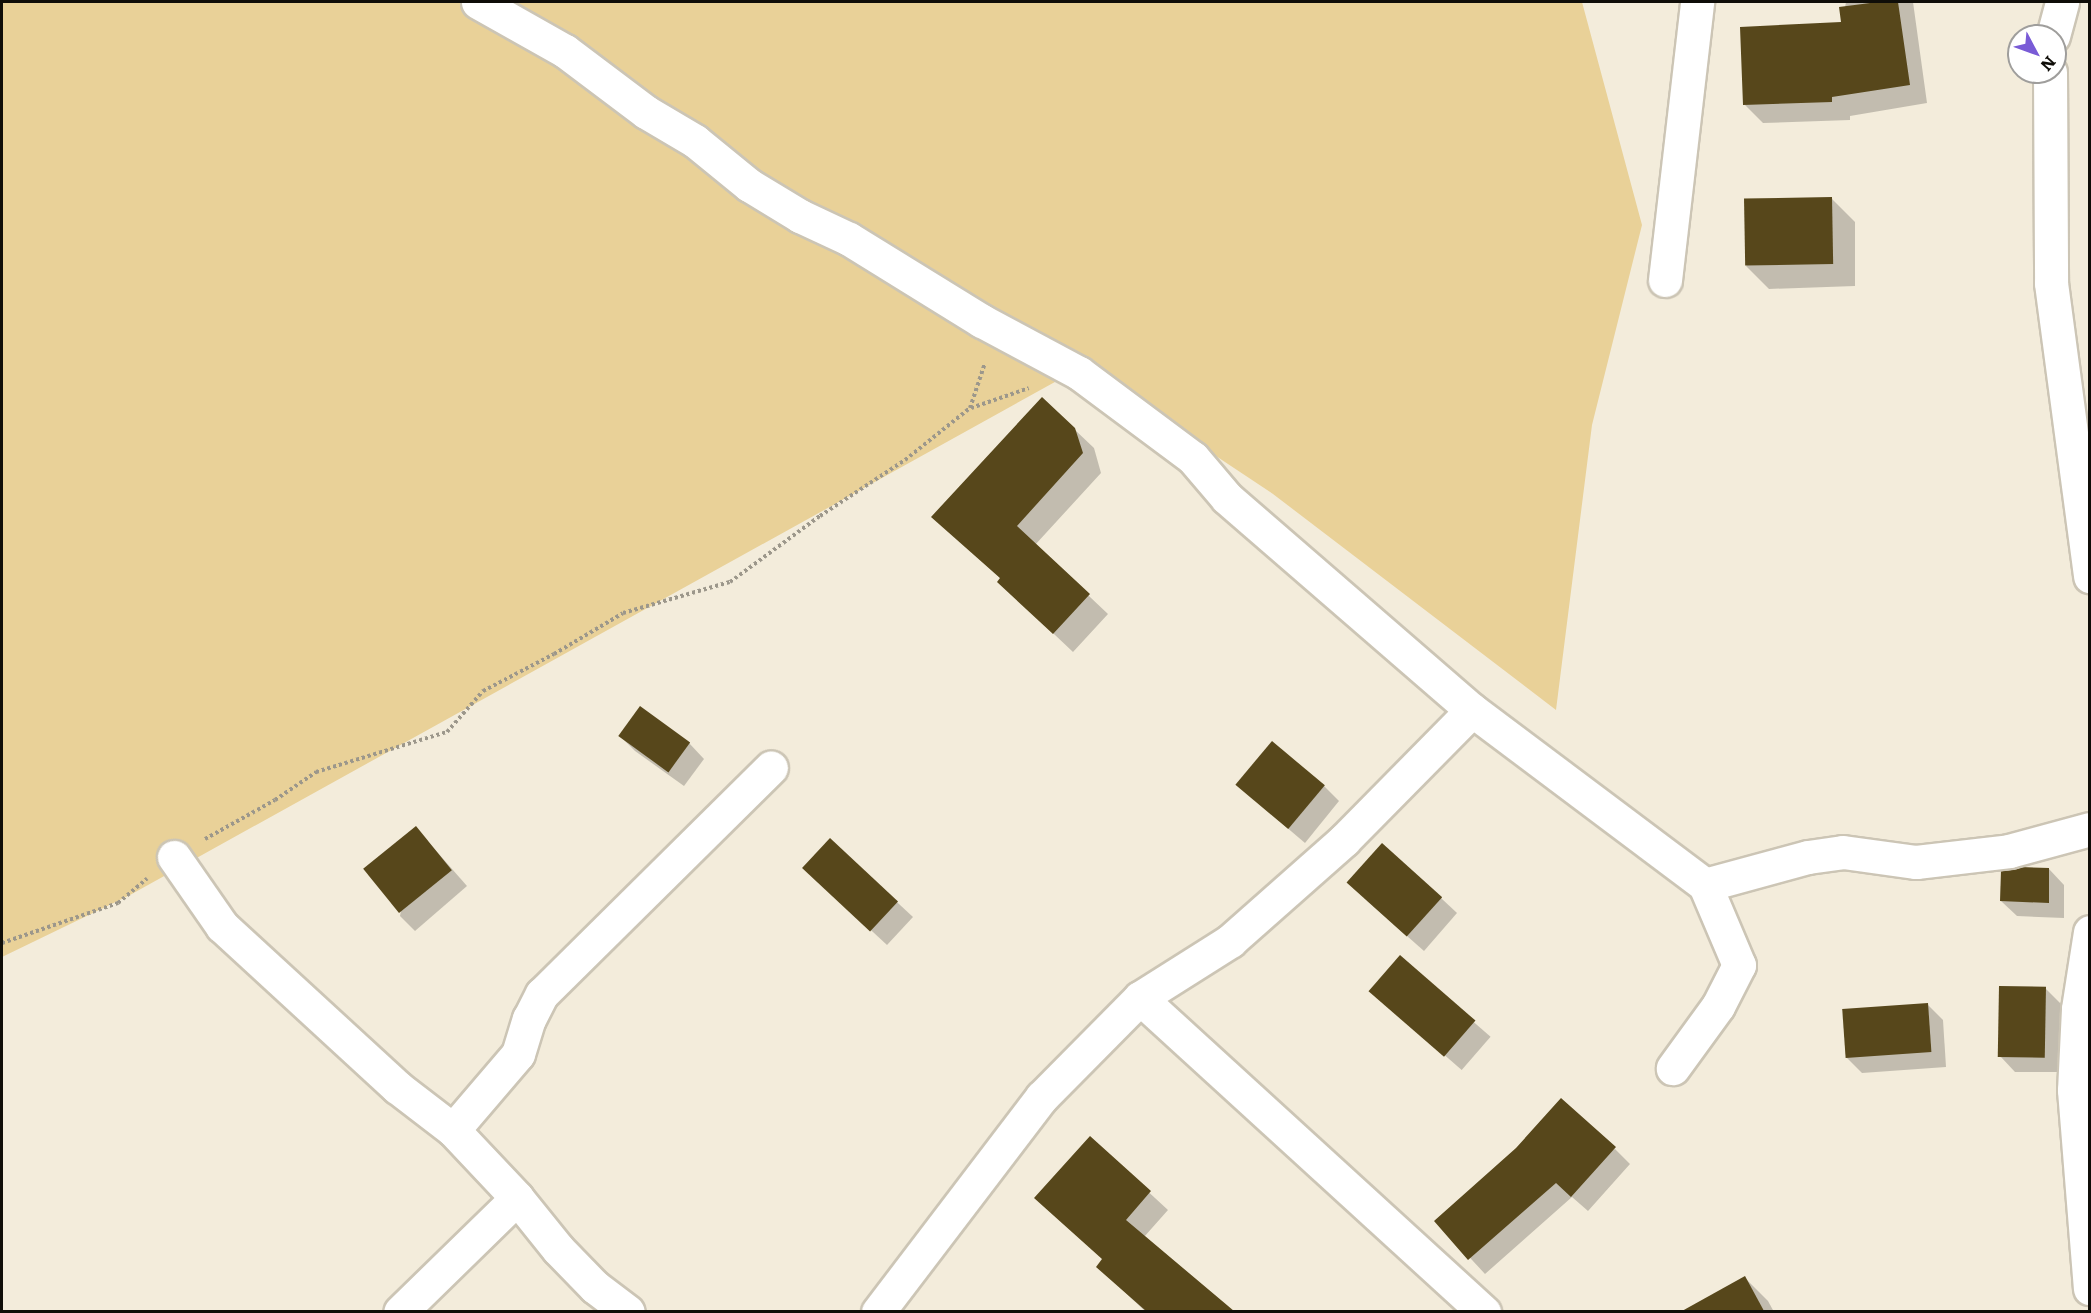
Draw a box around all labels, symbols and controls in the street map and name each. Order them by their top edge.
north arrow [2007,24,2067,84]
text: N [2036,52,2063,77]

